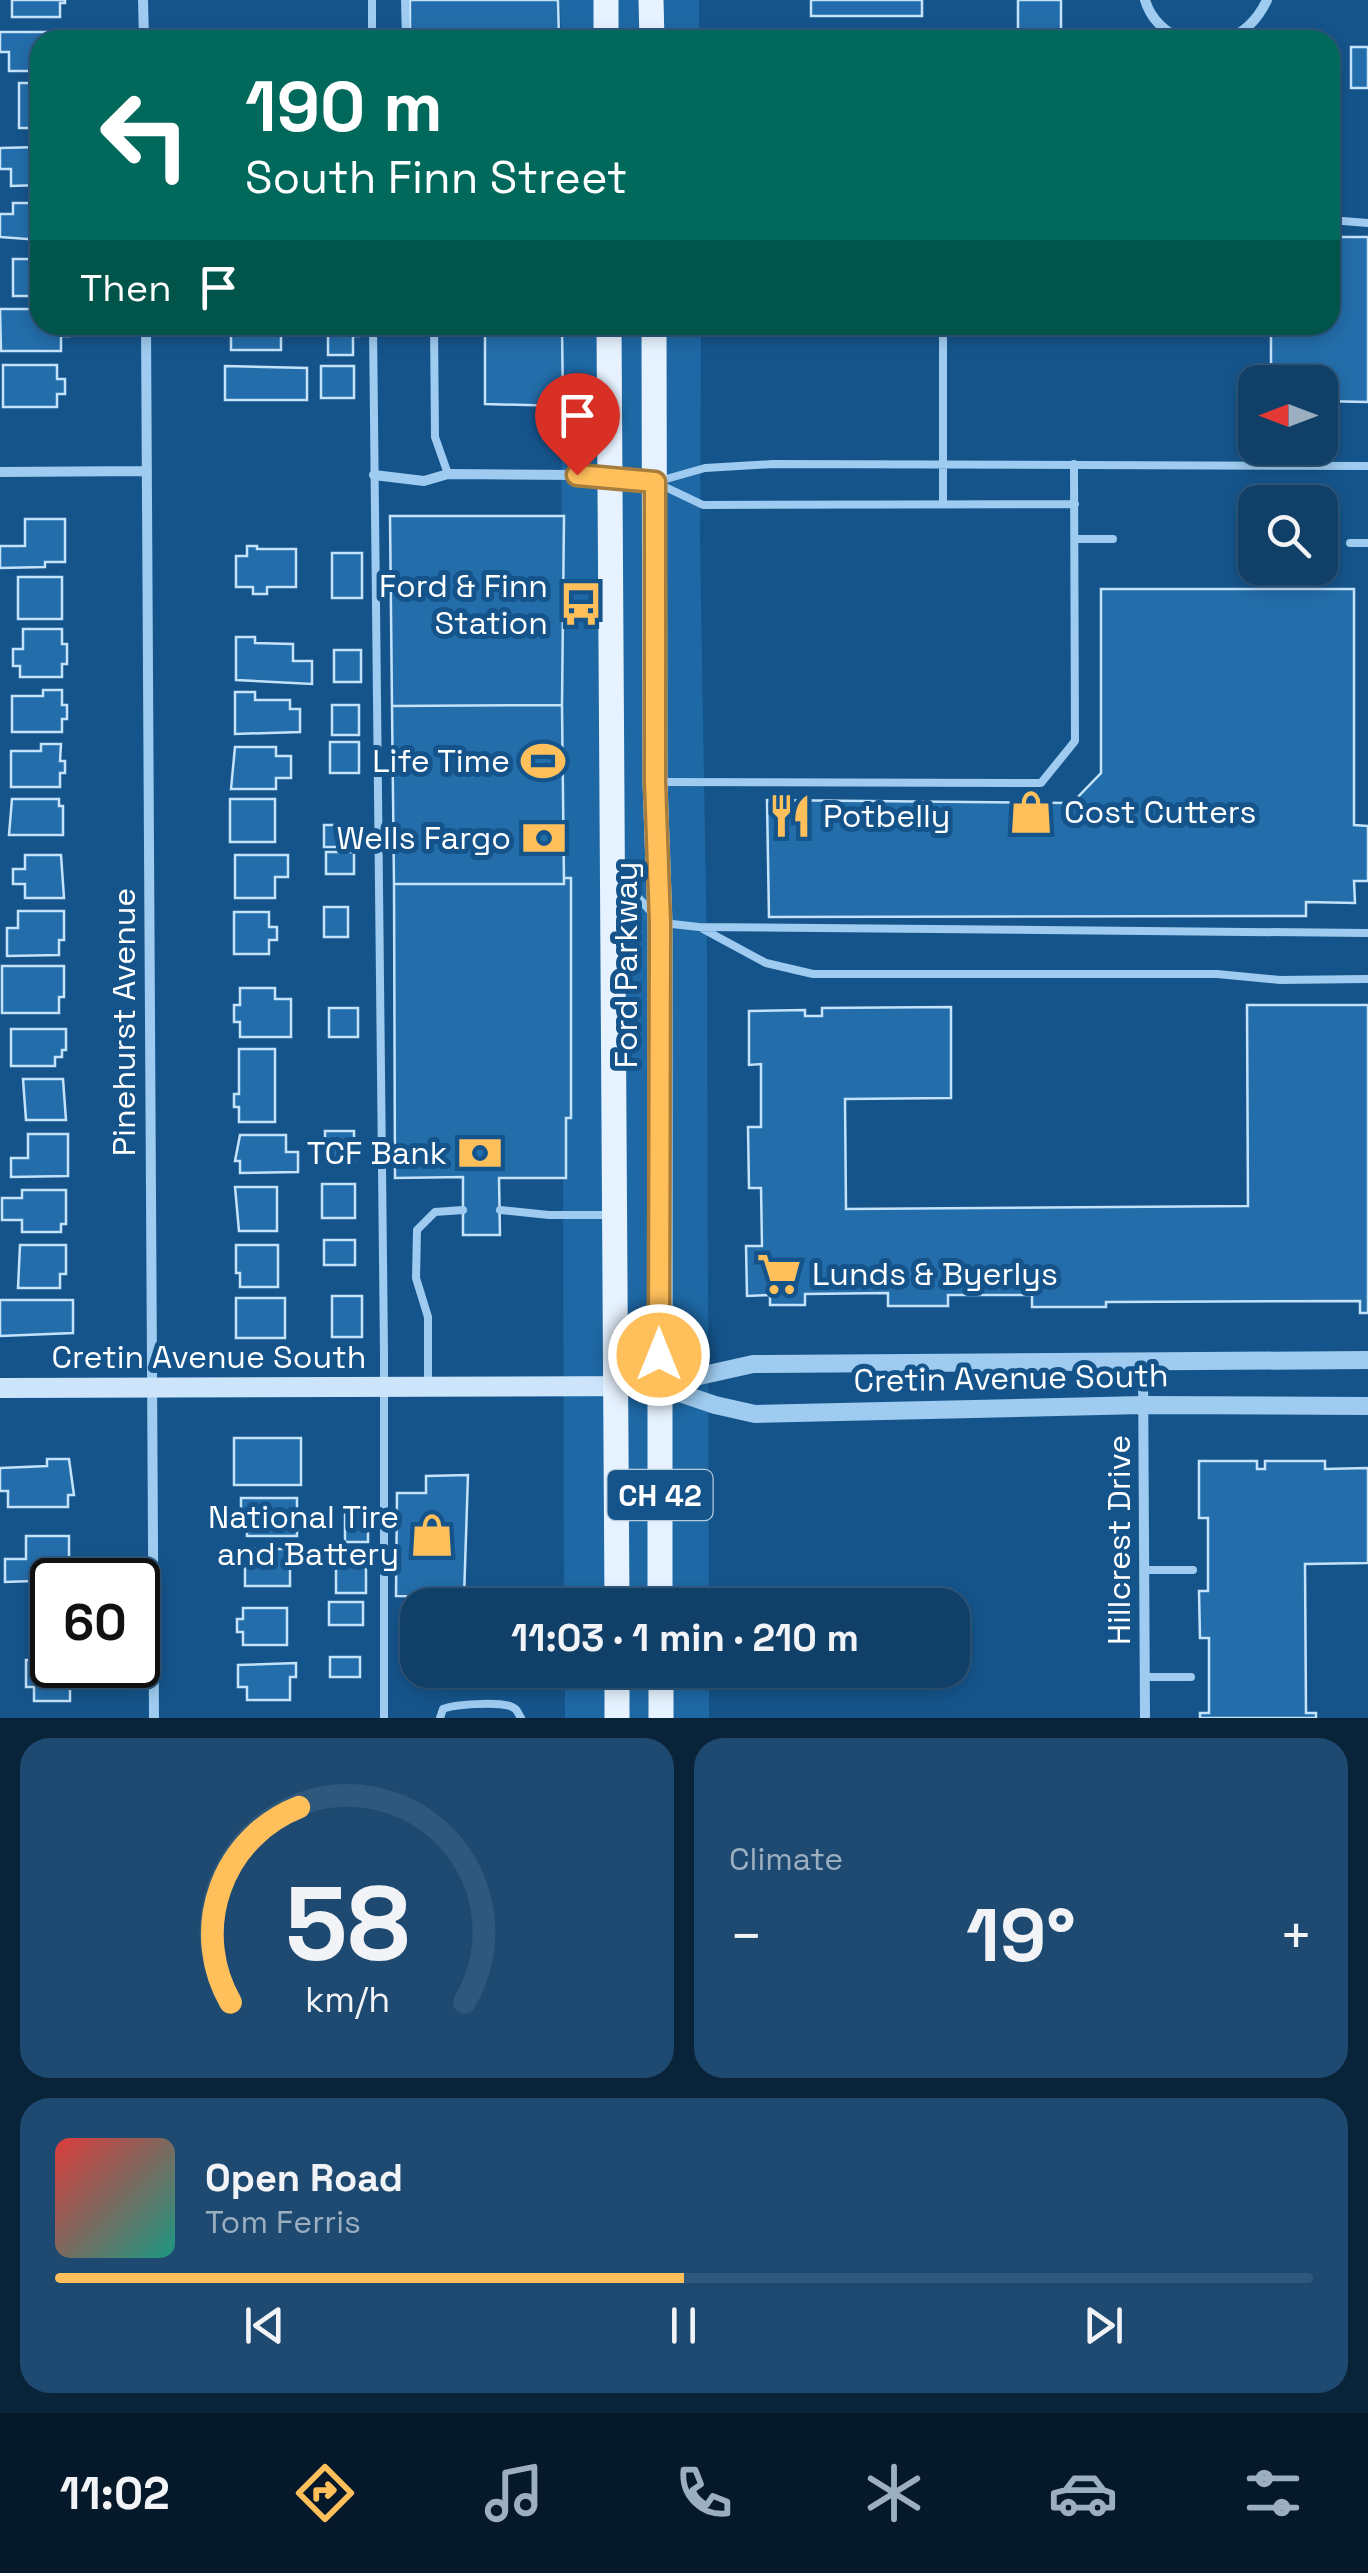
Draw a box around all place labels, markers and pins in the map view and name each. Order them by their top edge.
pin [535,373,620,476]
place label: Ford & Finn Station [379,566,548,643]
bus stop icon: Ford & Finn Station [557,580,605,628]
sports icon: Life Time [519,737,567,785]
place label: Life Time [372,741,510,781]
shop icon: Cost Cutters [1007,788,1055,836]
restaurant icon: Potbelly [766,792,814,840]
place label: Cost Cutters [1064,792,1256,832]
place label: Potbelly [823,796,950,836]
bank icon: Wells Fargo [520,814,568,862]
place label: Wells Fargo [336,818,511,858]
bank icon: TCF Bank [456,1129,504,1177]
place label: TCF Bank [307,1133,447,1173]
supermarket icon: Lunds & Byerlys [755,1250,803,1298]
place label: Lunds & Byerlys [812,1254,1058,1294]
place label: National Tire and Battery [208,1497,399,1574]
shop icon: National Tire and Battery [408,1511,456,1559]

